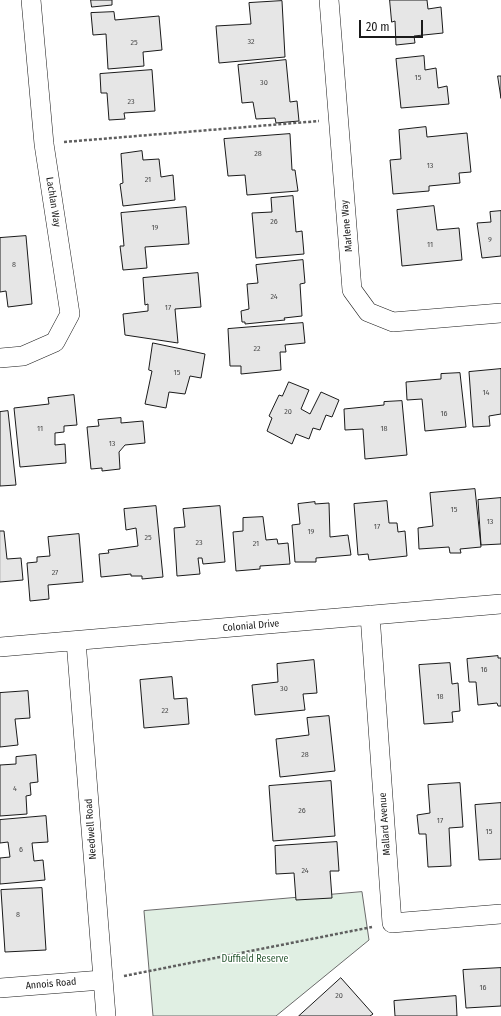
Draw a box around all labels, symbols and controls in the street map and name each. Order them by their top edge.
scale bar [361,12,425,38]
text: 20 m [366,20,390,34]
house number: 32 [247,37,255,47]
house number: 25 [130,38,138,48]
house number: 15 [415,73,421,83]
house number: 30 [260,78,268,88]
house number: 23 [127,97,135,107]
house number: 28 [254,149,262,159]
house number: 13 [427,161,433,171]
house number: 21 [145,175,151,185]
street label: Lachlan Way [43,176,63,228]
street label: Marlene Way [339,200,355,252]
house number: 26 [270,217,278,227]
house number: 19 [151,223,159,233]
house number: 9 [488,235,492,245]
house number: 11 [427,240,433,250]
house number: 8 [12,260,16,270]
house number: 24 [270,292,278,302]
house number: 17 [165,303,171,313]
house number: 22 [253,344,261,354]
house number: 15 [174,368,180,378]
house number: 14 [483,388,489,398]
house number: 20 [284,407,292,417]
house number: 16 [440,409,448,419]
house number: 11 [37,424,43,434]
house number: 18 [380,424,388,434]
house number: 13 [109,439,115,449]
house number: 15 [451,505,457,515]
house number: 13 [487,517,493,527]
house number: 17 [374,522,380,532]
house number: 19 [307,527,315,537]
house number: 25 [144,533,152,543]
house number: 23 [195,538,203,548]
house number: 21 [253,539,259,549]
house number: 27 [52,568,58,578]
street label: Colonial Drive [222,618,280,634]
house number: 16 [480,665,488,675]
house number: 30 [280,684,288,694]
house number: 18 [436,692,444,702]
house number: 22 [161,706,169,716]
house number: 28 [301,750,309,760]
house number: 4 [13,784,17,794]
street label: Mallard Avenue [377,792,393,856]
street label: Needwell Road [83,798,99,860]
house number: 26 [298,806,306,816]
house number: 17 [437,816,443,826]
house number: 15 [486,827,492,837]
house number: 6 [19,845,23,855]
house number: 24 [301,866,309,876]
house number: 8 [16,910,20,920]
park label: Duffield Reserve [222,953,288,965]
street label: Annois Road [25,976,77,992]
house number: 16 [479,983,487,993]
house number: 20 [335,991,343,1001]

